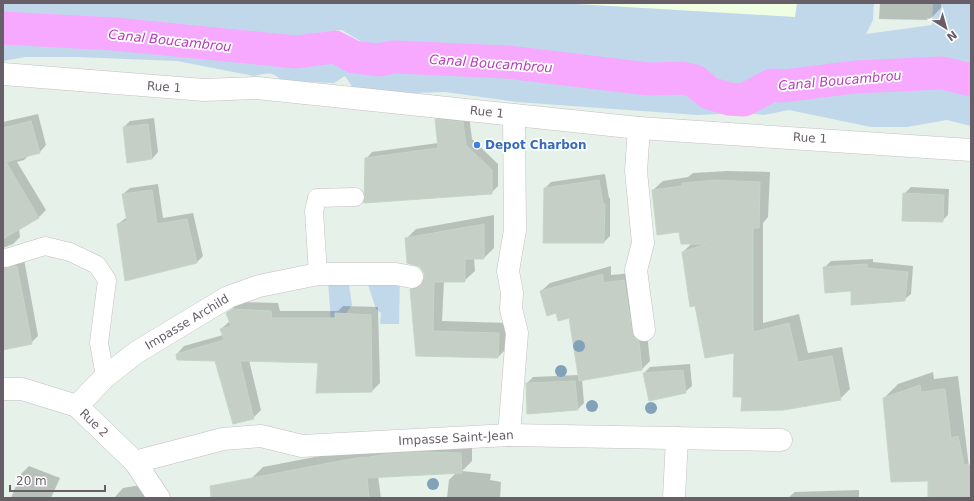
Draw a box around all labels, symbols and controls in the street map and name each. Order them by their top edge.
north arrow [926,8,966,48]
water label: Canal Boucambrou [108,27,232,54]
text: N [944,28,959,44]
water label: Canal Boucambrou [429,52,553,75]
water label: Canal Boucambrou [778,68,902,93]
street label: Rue 1 [146,79,182,95]
street label: Rue 1 [469,103,505,121]
street label: Rue 1 [793,130,827,146]
place label: Depot Charbon [485,138,587,152]
marker: Depot Charbon [472,140,482,150]
street label: Impasse Archild [143,291,231,353]
street label: Rue 2 [77,406,111,440]
street label: Impasse Saint-Jean [398,428,514,448]
scale bar [10,467,105,493]
text: 20 m [16,474,47,488]

